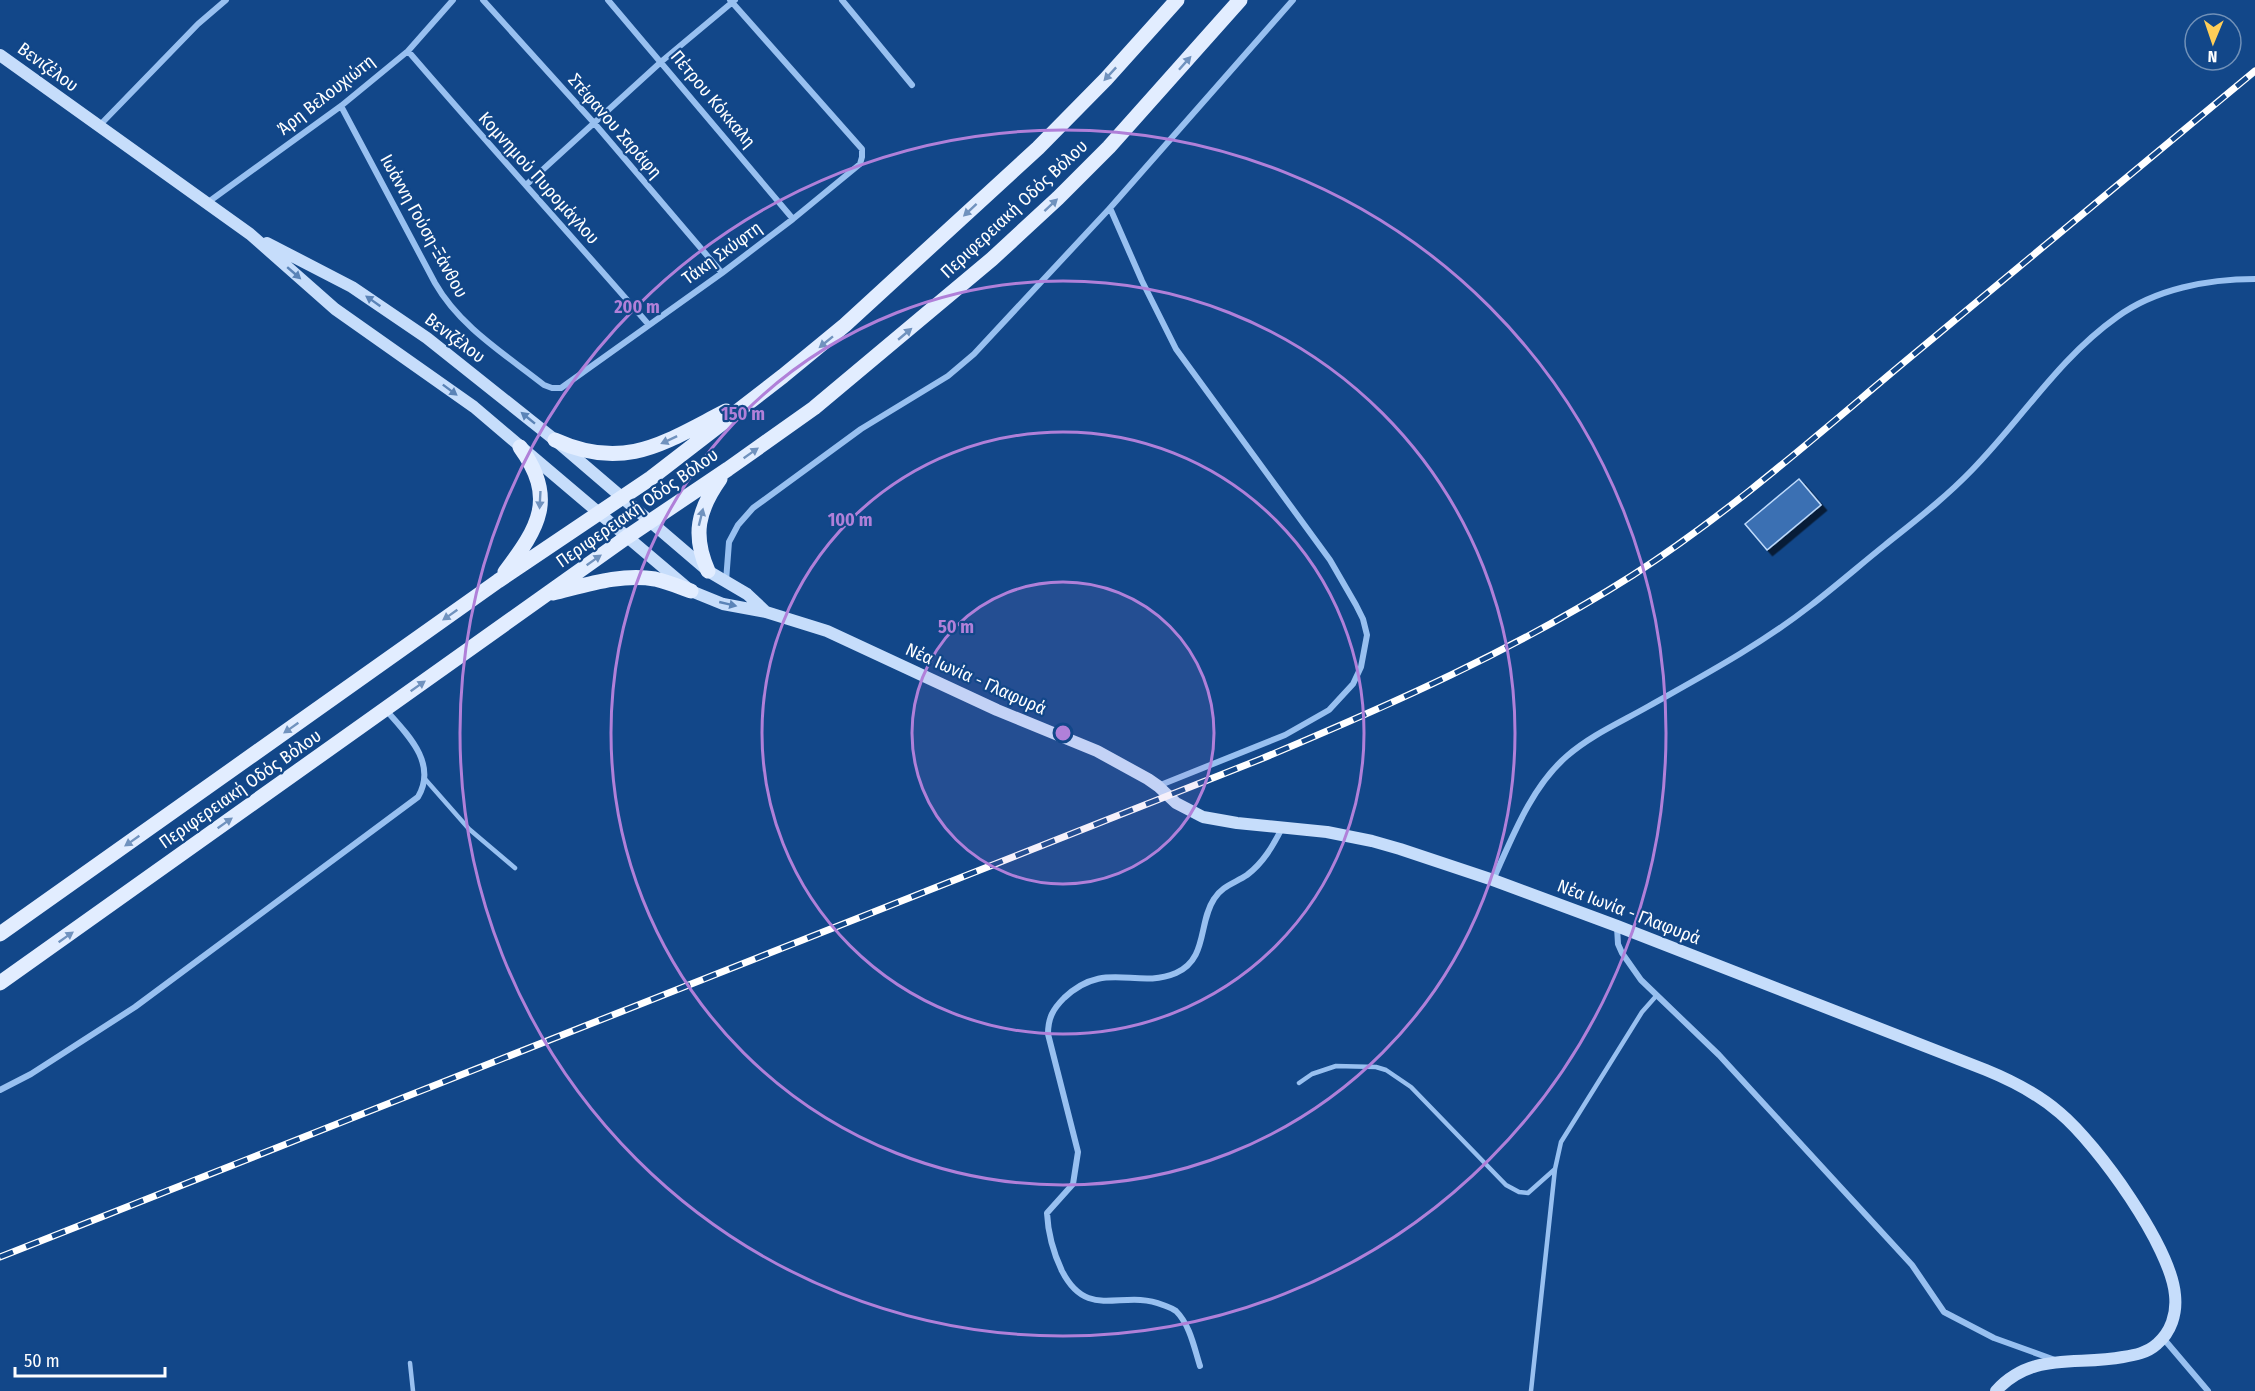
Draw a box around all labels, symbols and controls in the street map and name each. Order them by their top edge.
north arrow [2183,12,2243,72]
street label: Βενιζέλου [13,38,83,96]
street label: Πέτρου Κόκκαλη [666,46,760,152]
text: N [2207,47,2218,66]
street label: Άρη Βελουχιώτη [273,50,379,140]
one-way arrow [1178,56,1191,71]
one-way arrow [1103,67,1117,81]
street label: Στέφανου Σαράφη [564,69,666,183]
street label: Κομνημού Πυρομάγλου [474,107,604,249]
street label: Περιφερειακή Οδός Βόλου [936,135,1092,283]
street label: Ιωάννη Γούση-Ξάνθου [375,151,473,301]
one-way arrow [1044,198,1059,212]
one-way arrow [963,203,978,216]
street label: Τάκη Σκύφτη [678,217,766,289]
one-way arrow [286,266,301,279]
one-way arrow [365,295,381,307]
text: 200 m [613,296,660,318]
street label: Βενιζέλου [420,308,490,368]
one-way arrow [897,327,913,340]
one-way arrow [818,335,834,348]
one-way arrow [442,383,457,395]
text: 150 m [721,403,765,425]
one-way arrow [521,412,536,425]
one-way arrow [659,435,677,445]
street label: Περιφερειακή Οδός Βόλου [552,444,722,572]
one-way arrow [742,447,758,459]
one-way arrow [535,490,544,509]
one-way arrow [697,508,707,526]
text: 100 m [828,509,872,531]
one-way arrow [586,555,602,567]
one-way arrow [719,600,738,609]
one-way arrow [442,609,458,621]
text: 50 m [938,616,974,638]
street label: Νέα Ιωνία - Γλαφυρά [902,638,1050,720]
one-way arrow [410,680,426,692]
one-way arrow [283,722,299,734]
centre of rings [1053,723,1073,743]
street label: Περιφερειακή Οδός Βόλου [155,725,325,853]
one-way arrow [218,818,233,830]
one-way arrow [124,835,140,847]
street label: Νέα Ιωνία - Γλαφυρά [1554,875,1704,949]
one-way arrow [59,931,74,943]
scale bar [15,1340,165,1378]
text: 50 m [24,1350,60,1372]

